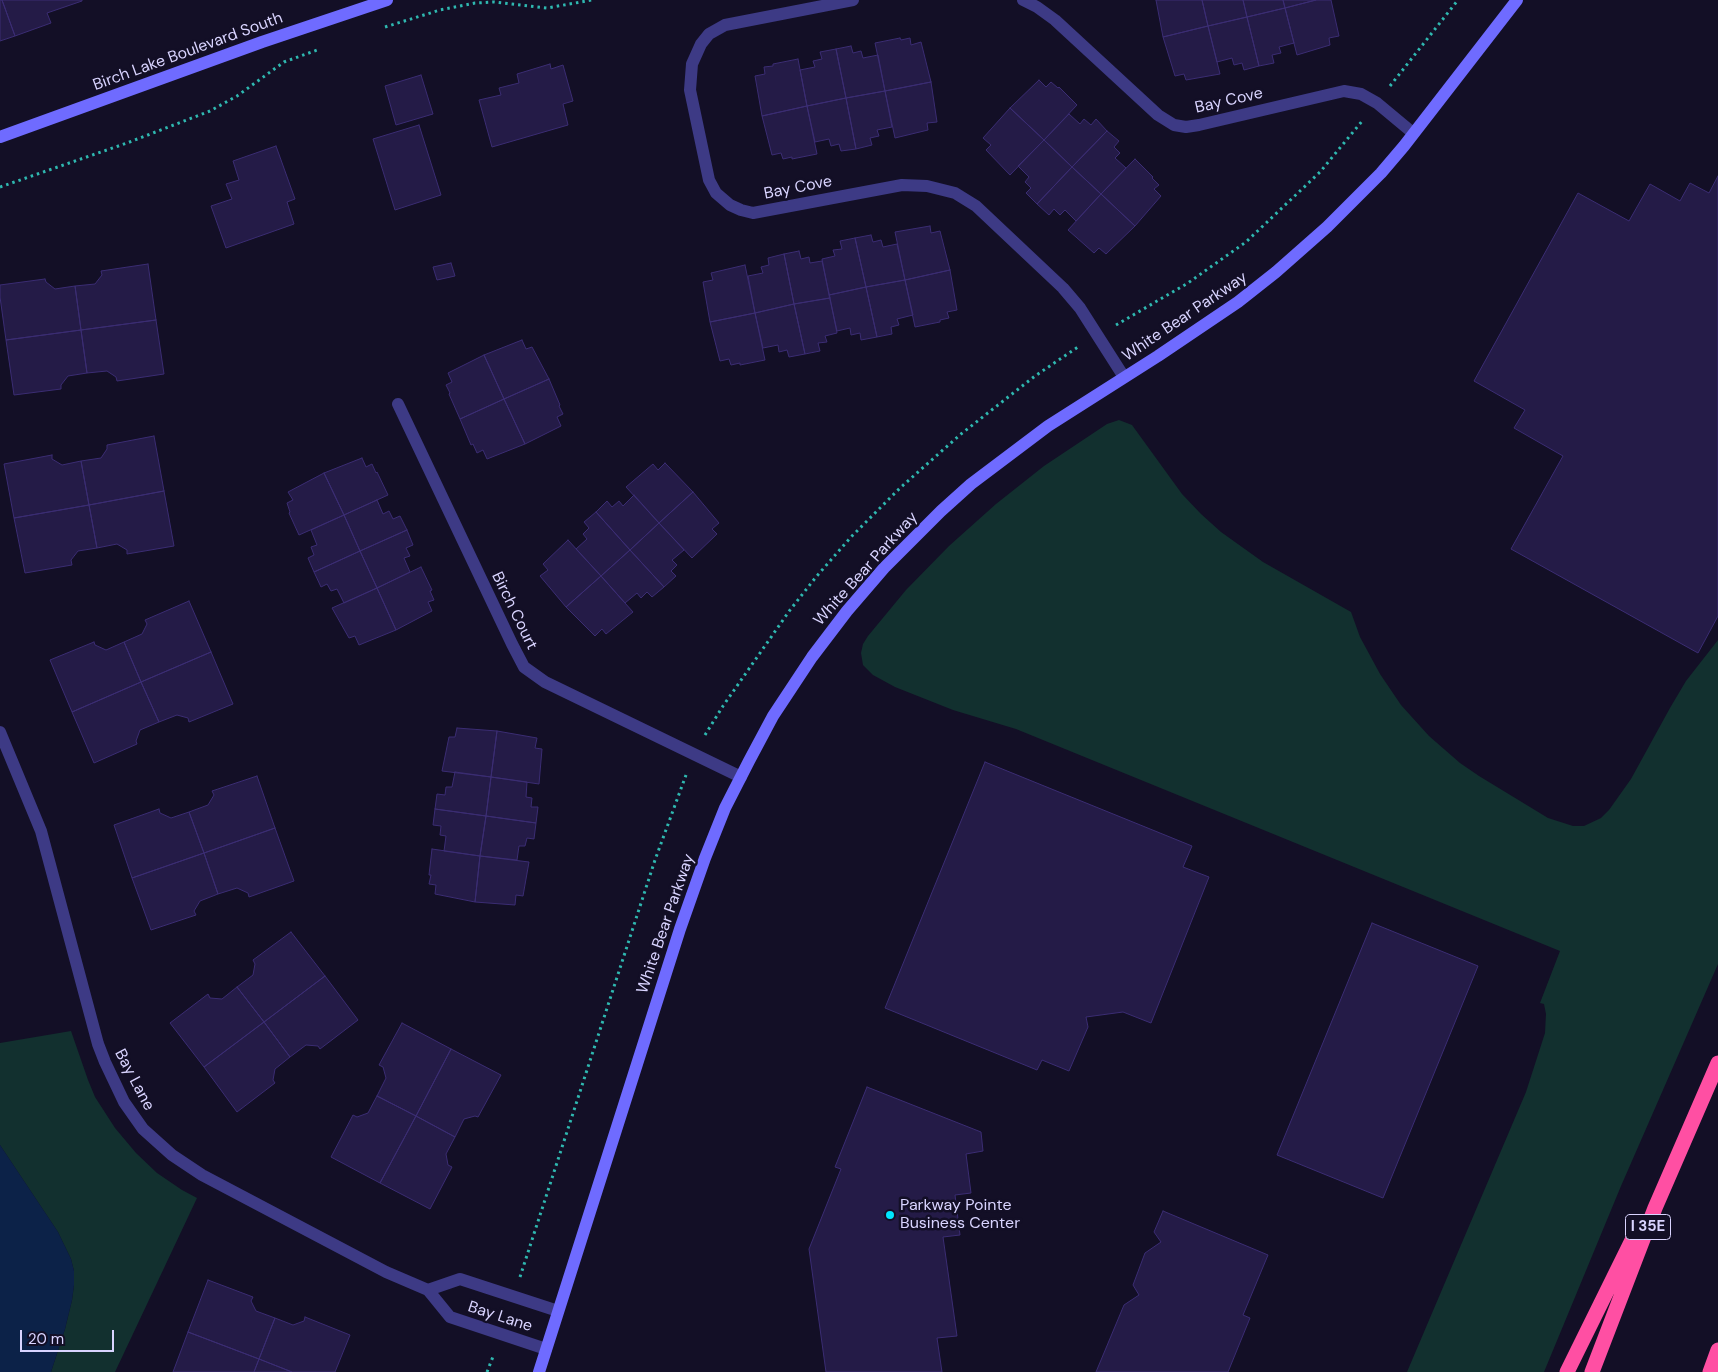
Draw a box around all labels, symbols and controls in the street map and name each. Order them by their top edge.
street label: Birch Lake Boulevard South [91,9,285,95]
street label: Bay Cove [1193,84,1265,118]
street label: Bay Cove [762,172,834,204]
street label: White Bear Parkway [1119,268,1251,366]
street label: White Bear Parkway [810,508,922,630]
street label: Birch Court [487,569,541,653]
street label: White Bear Parkway [633,852,699,996]
street label: Bay Lane [110,1046,158,1114]
place label: Parkway Pointe Business Center [900,1196,1020,1234]
marker: Parkway Pointe Business Center [884,1209,896,1221]
road number: I 35E [1626,1214,1670,1240]
street label: Bay Lane [465,1298,535,1336]
scale bar [22,1320,116,1352]
text: 20 m [28,1329,64,1349]

